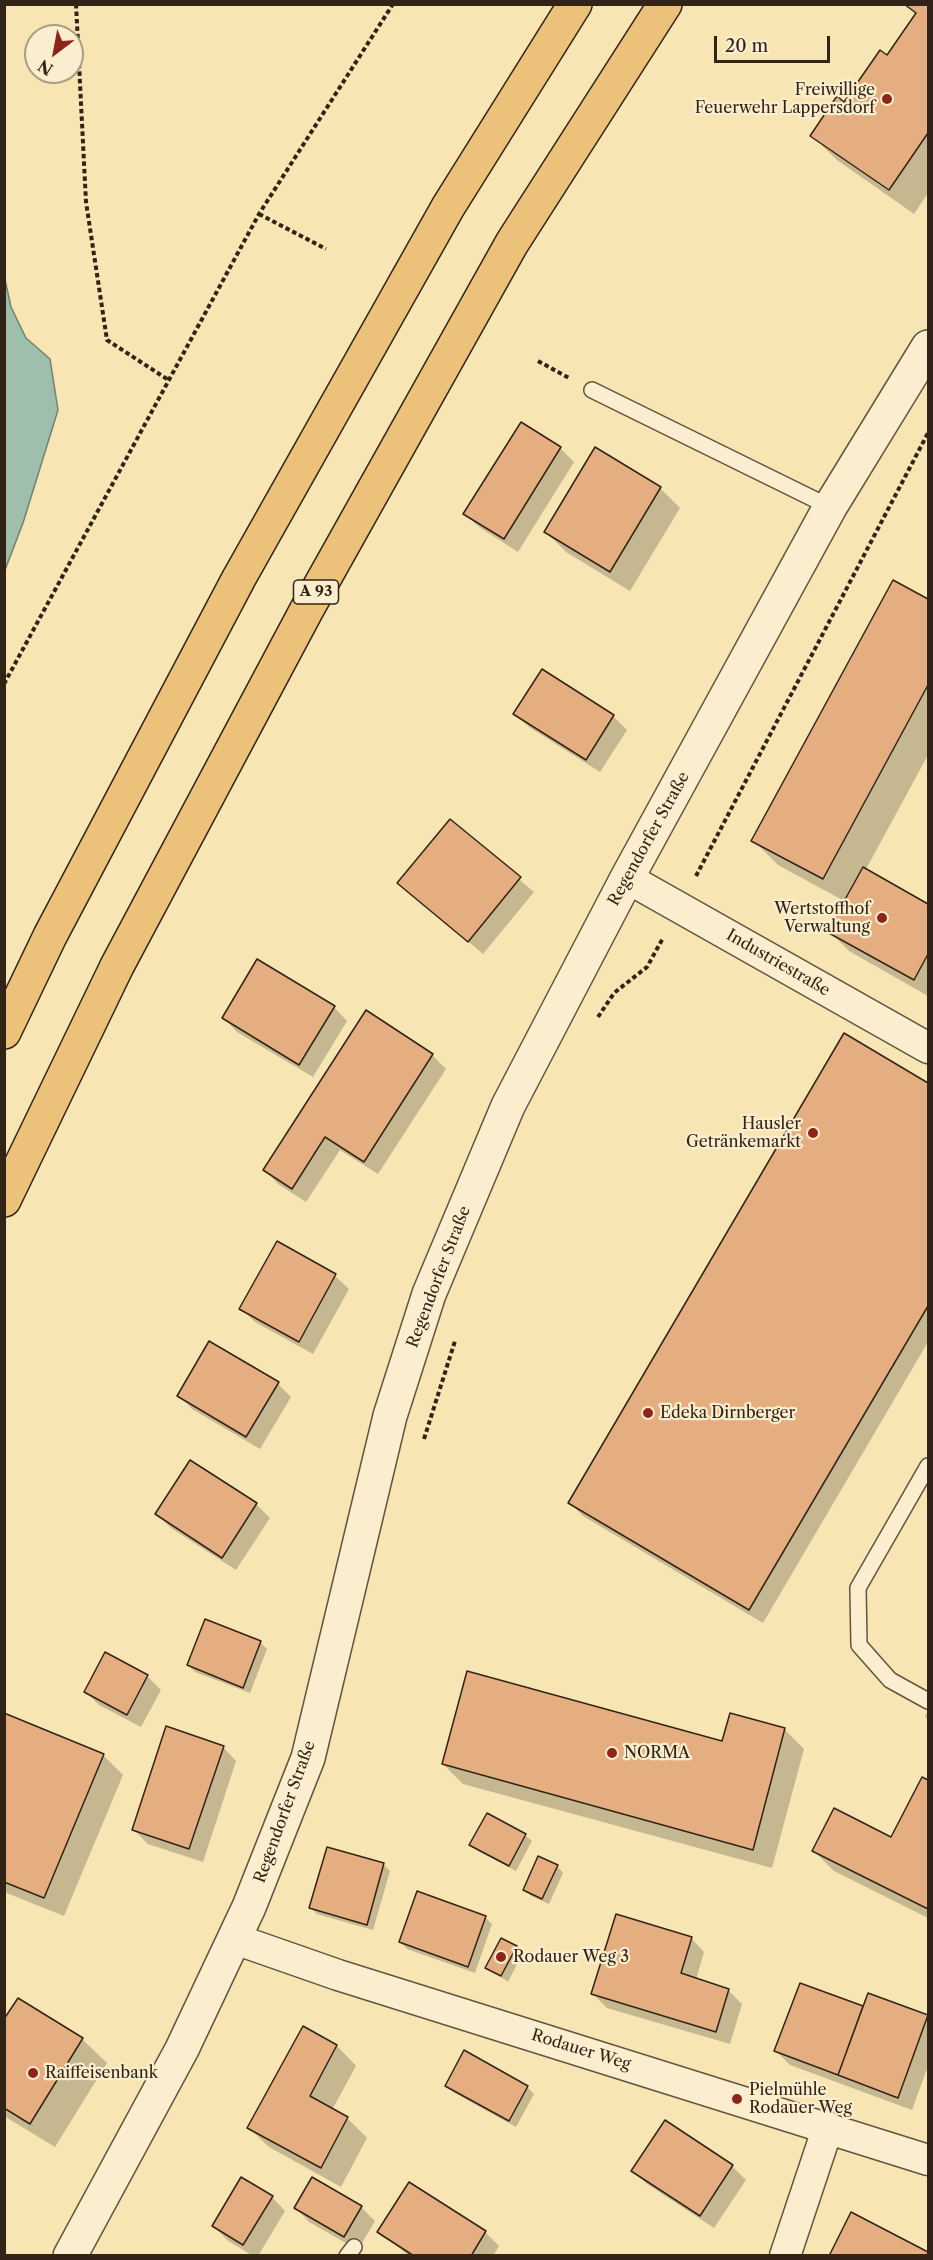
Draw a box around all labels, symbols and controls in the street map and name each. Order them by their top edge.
north arrow [24,24,84,84]
scale bar [717,24,832,62]
text: 20 m [725,35,768,57]
text: N [34,55,57,80]
place label: Freiwillige Feuerwehr Lappersdorf [695,80,875,118]
marker: Freiwillige Feuerwehr Lappersdorf [880,92,894,106]
road number: A 93 [294,580,338,604]
street label: Regendorfer Straße [604,769,694,909]
place label: Wertstoffhof Verwaltung [774,899,870,937]
marker: Wertstoffhof Verwaltung [875,911,889,925]
street label: Industriestraße [723,926,833,1000]
place label: Hausler Getränkemarkt [686,1114,801,1152]
marker: Hausler Getränkemarkt [806,1126,820,1140]
street label: Regendorfer Straße [403,1203,475,1351]
place label: Edeka Dirnberger [660,1403,795,1423]
marker: Edeka Dirnberger [641,1406,655,1420]
street label: Regendorfer Straße [250,1738,320,1886]
place label: NORMA [624,1743,690,1763]
marker: NORMA [605,1746,619,1760]
place label: Rodauer Weg 3 [513,1947,629,1967]
marker: Rodauer Weg 3 [494,1950,508,1964]
street label: Rodauer Weg [529,2026,633,2074]
place label: Raiffeisenbank [45,2063,158,2083]
marker: Raiffeisenbank [26,2066,40,2080]
place label: Pielmühle Rodauer Weg [749,2080,852,2118]
marker: Pielmühle Rodauer Weg [730,2092,744,2106]

